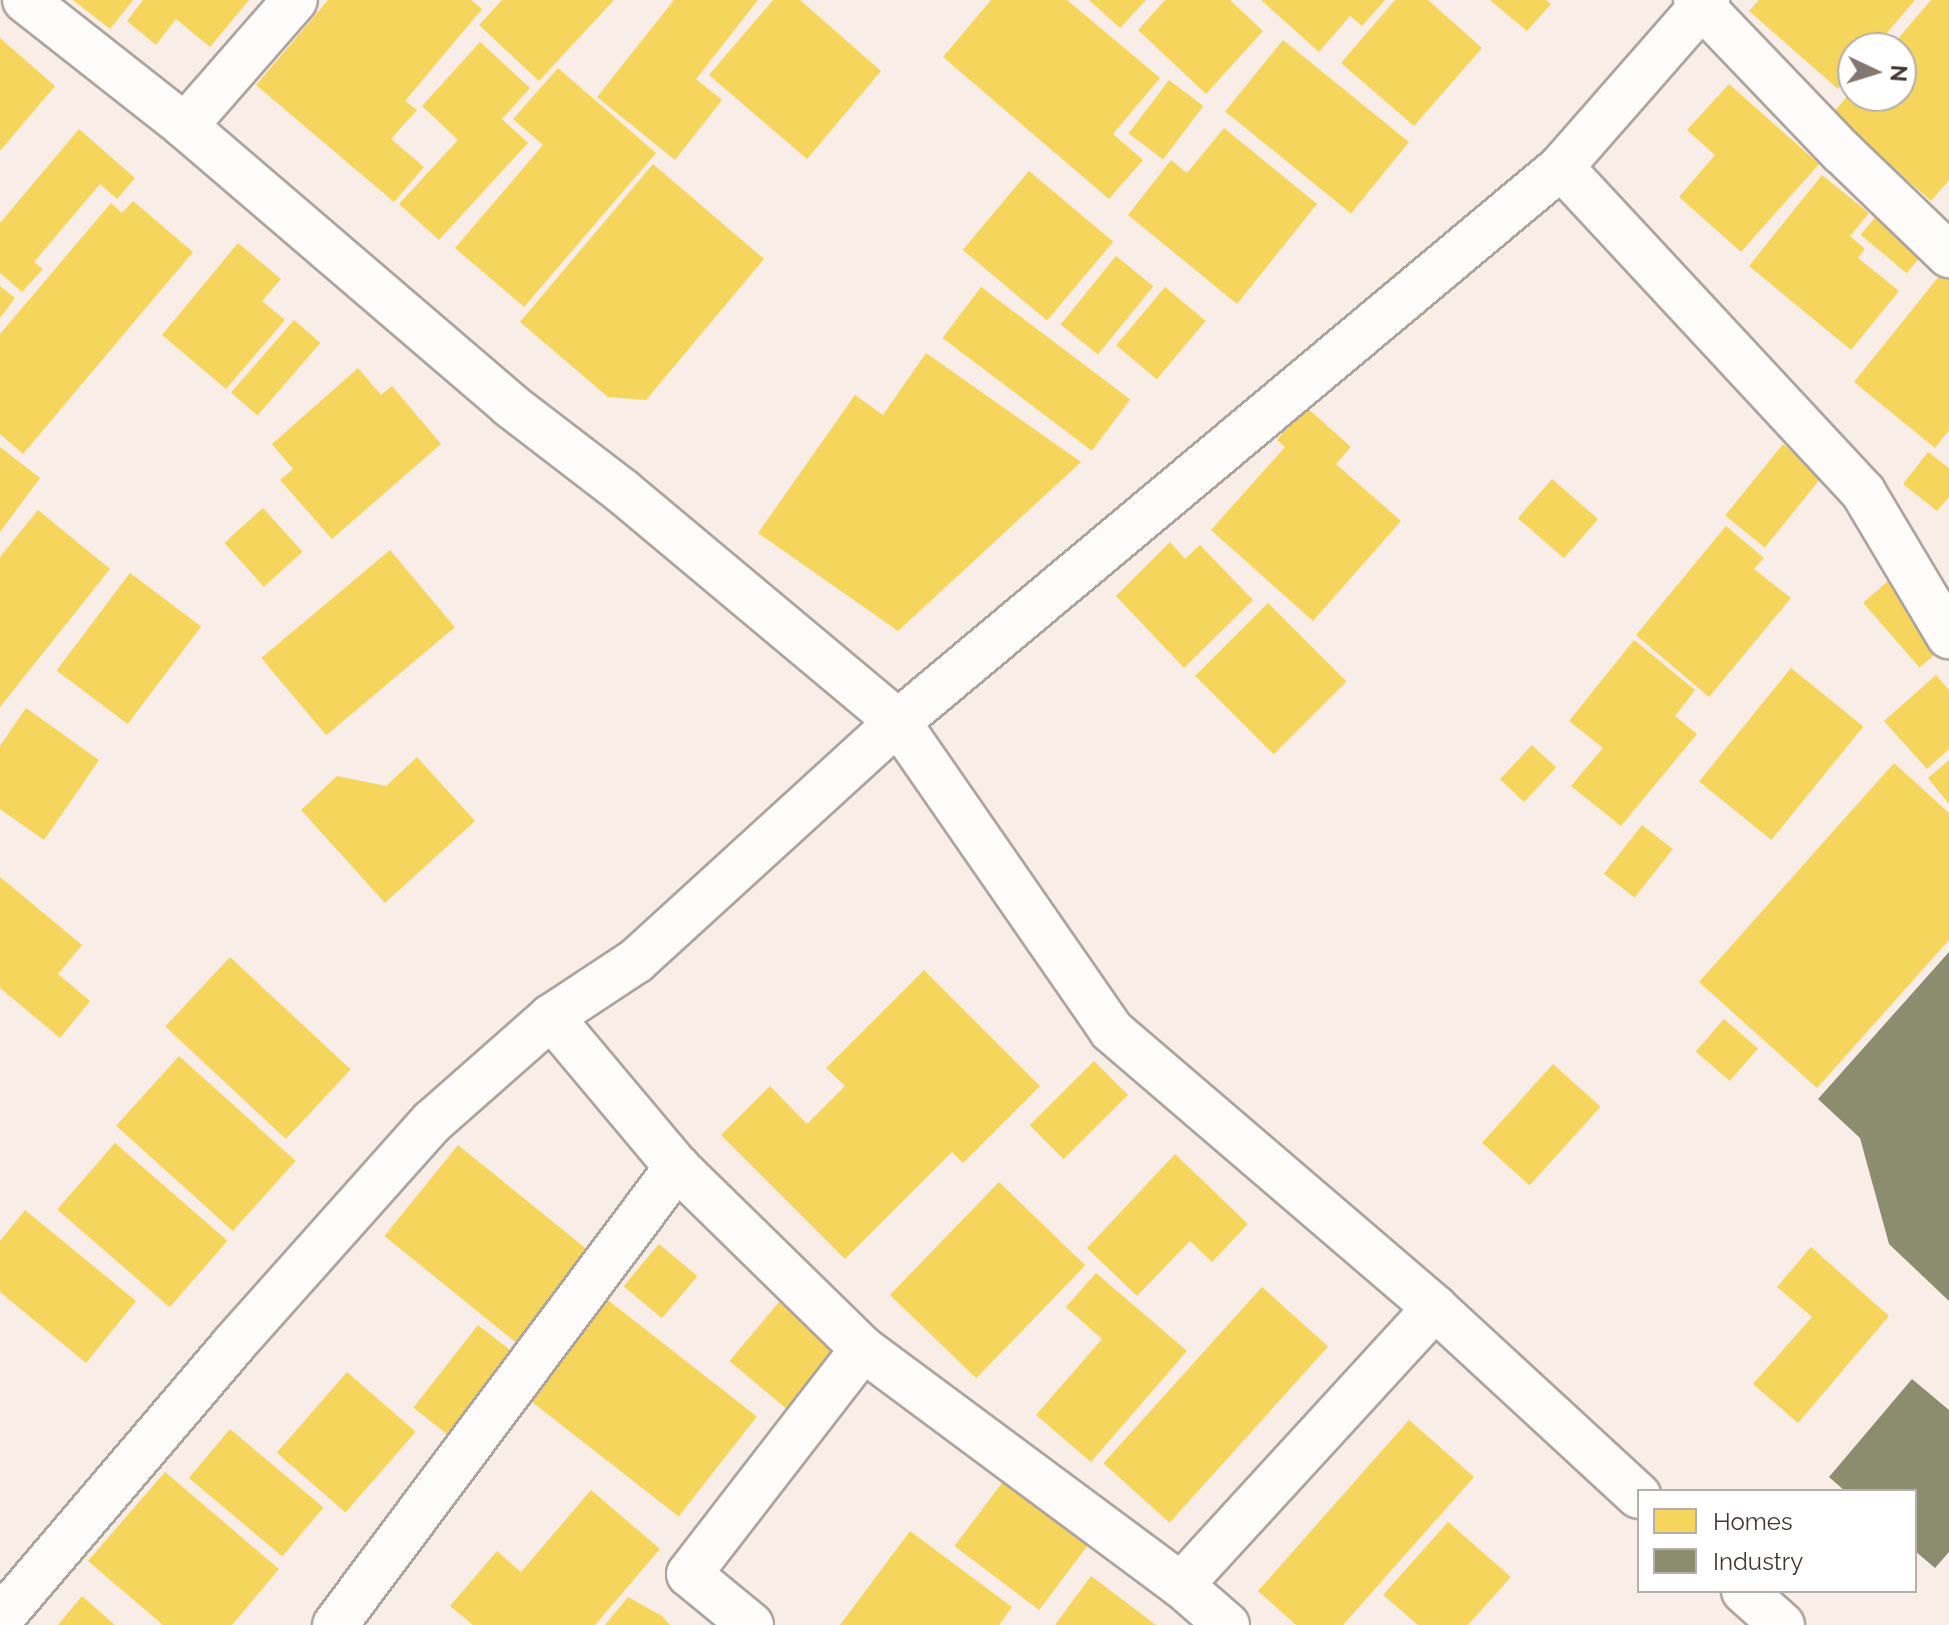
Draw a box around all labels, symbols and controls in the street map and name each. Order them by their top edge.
north arrow [1837,32,1917,112]
text: N [1885,64,1913,83]
legend [1637,1489,1917,1593]
text: Homes [1713,1507,1793,1536]
text: Industry [1713,1547,1803,1576]

